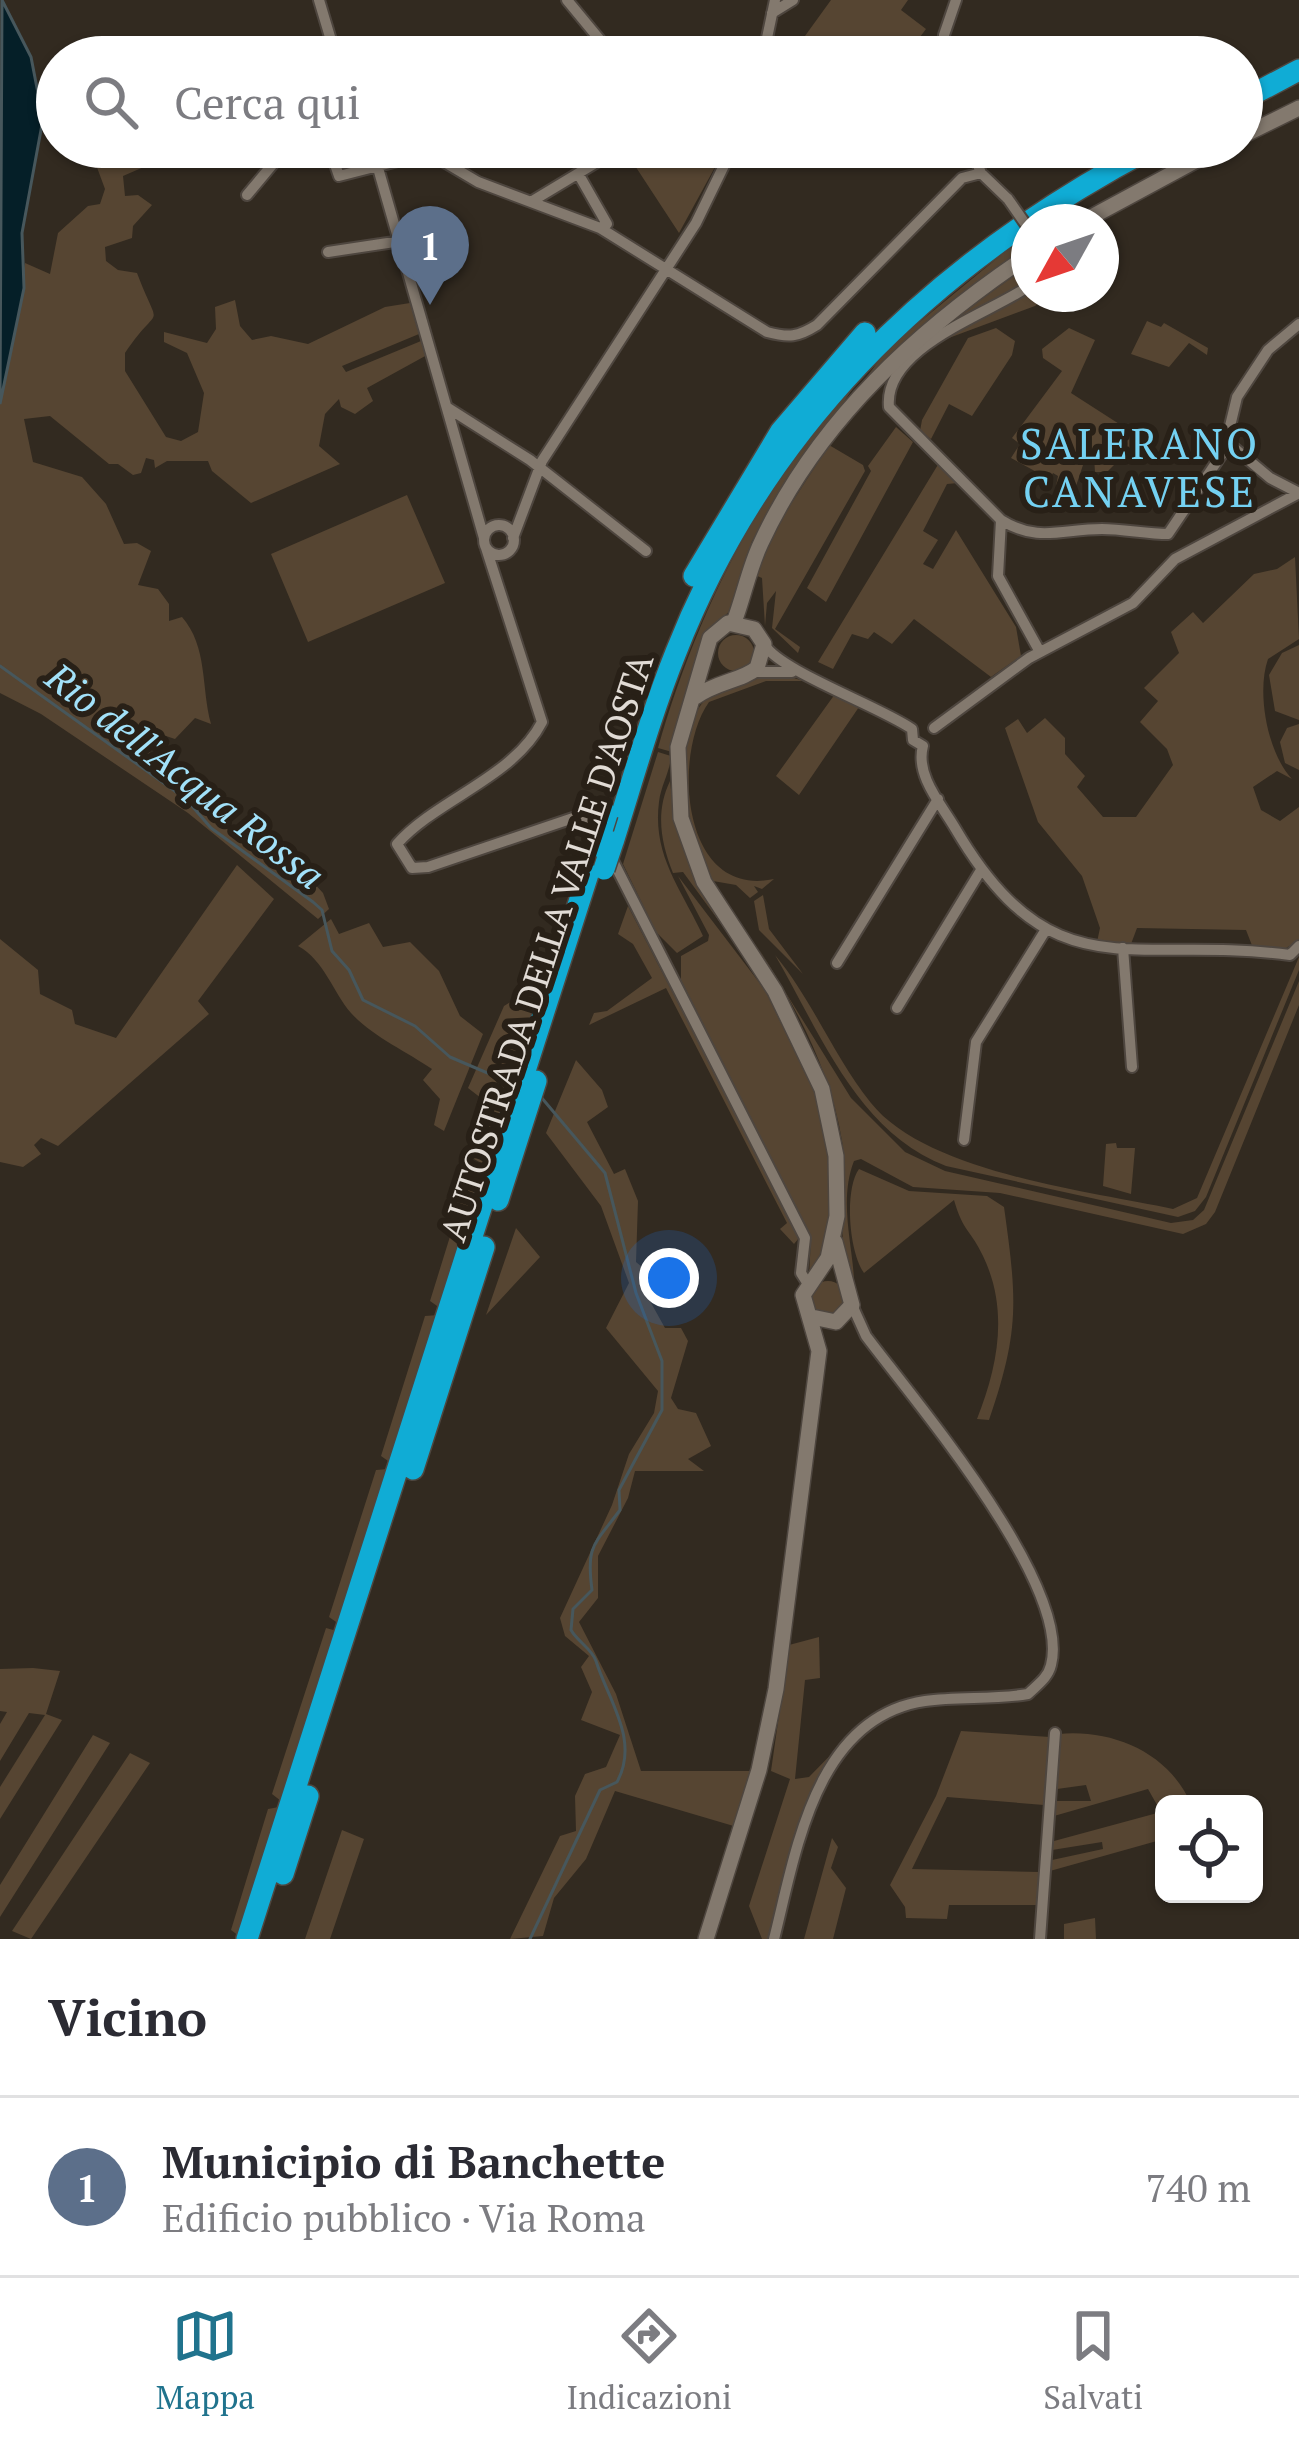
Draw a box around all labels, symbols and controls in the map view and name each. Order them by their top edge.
search box [36,36,1263,168]
icon: search [78,69,144,135]
text: Cerca qui [174,72,360,132]
north arrow [1011,204,1119,312]
pin: 1 [391,206,469,305]
district label: SALERANO CANAVESE [1020,415,1260,519]
street label: AUTOSTRADA DELLA VALLE D'AOSTA [429,647,664,1247]
water label: Rio dell'Acqua Rossa [36,649,336,900]
your location [639,1248,699,1308]
map controls [1155,1795,1263,1903]
button: locate [1155,1795,1263,1903]
text: Vicino [48,1983,207,2051]
text: Municipio di Banchette [162,2131,665,2191]
text: 1 [76,2161,98,2213]
text: 740 m [1146,2161,1251,2213]
text: Edificio pubblico · Via Roma [162,2191,646,2243]
tab: Mappa [156,2303,255,2418]
tab: Indicazioni [567,2303,732,2418]
tab: Salvati [1043,2303,1143,2418]

